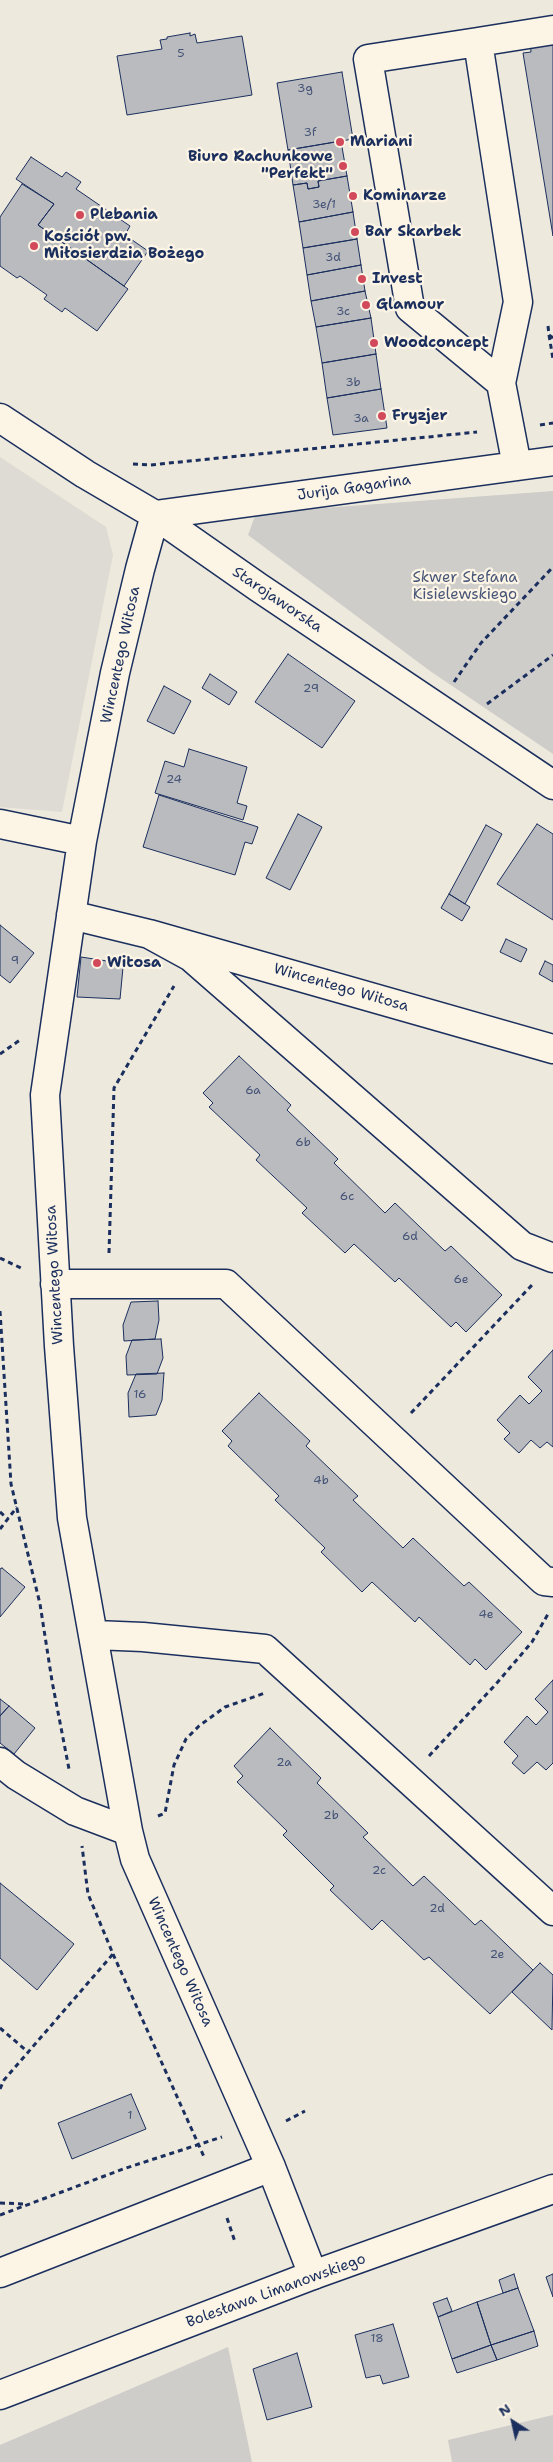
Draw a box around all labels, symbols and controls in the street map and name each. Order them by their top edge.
house number: 5 [177,47,185,61]
house number: 3g [297,82,313,96]
house number: 3f [304,126,316,140]
place label: Mariani [350,133,413,151]
marker: Mariani [334,136,346,148]
place label: Biuro Rachunkowe "Perfekt" [188,148,333,183]
marker: Biuro Rachunkowe "Perfekt" [337,160,349,172]
place label: Kominarze [363,187,447,205]
marker: Kominarze [347,190,359,202]
house number: 3e/1 [312,198,336,212]
place label: Plebania [90,206,158,224]
marker: Plebania [74,209,86,221]
place label: Bar Skarbek [365,223,462,241]
marker: Bar Skarbek [349,226,361,238]
place label: Kościół pw. Miłosierdzia Bożego [44,228,204,263]
marker: Kościół pw. Miłosierdzia Bożego [28,240,40,252]
house number: 3d [325,251,341,265]
place label: Invest [372,270,423,288]
marker: Invest [356,273,368,285]
place label: Glamour [376,296,444,314]
marker: Glamour [360,299,372,311]
house number: 3c [336,305,350,319]
place label: Woodconcept [384,334,489,352]
marker: Woodconcept [368,337,380,349]
house number: 3b [345,376,361,390]
place label: Fryzjer [392,407,448,425]
marker: Fryzjer [376,410,388,422]
house number: 3a [353,412,369,426]
street label: Jurija Gagarina [296,471,412,505]
street label: Starojaworska [229,563,325,637]
park label: Skwer Stefana Kisielewskiego [412,569,518,604]
street label: Wincentego Witosa [98,585,144,725]
house number: 29 [303,682,319,696]
house number: 24 [166,773,182,787]
house number: 9 [11,954,19,968]
place label: Witosa [107,954,161,972]
marker: Witosa [91,957,103,969]
street label: Wincentego Witosa [271,960,411,1016]
house number: 6a [245,1084,261,1098]
house number: 6b [295,1136,311,1150]
house number: 6c [340,1190,354,1204]
street label: Wincentego Witosa [42,1205,68,1345]
house number: 6d [402,1230,418,1244]
house number: 6e [454,1273,468,1287]
house number: 16 [133,1388,147,1402]
house number: 4b [313,1474,329,1488]
house number: 4e [478,1608,494,1622]
house number: 2a [276,1756,292,1770]
house number: 2b [323,1809,339,1823]
house number: 2c [372,1864,386,1878]
street label: Wincentego Witosa [143,1894,217,2030]
house number: 2d [429,1902,445,1916]
house number: 2e [490,1948,504,1962]
house number: 1 [127,2109,133,2123]
street label: Bolesława Limanowskiego [184,2250,368,2332]
house number: 18 [370,2332,384,2346]
north arrow [488,2397,538,2447]
text: N [495,2399,514,2420]

